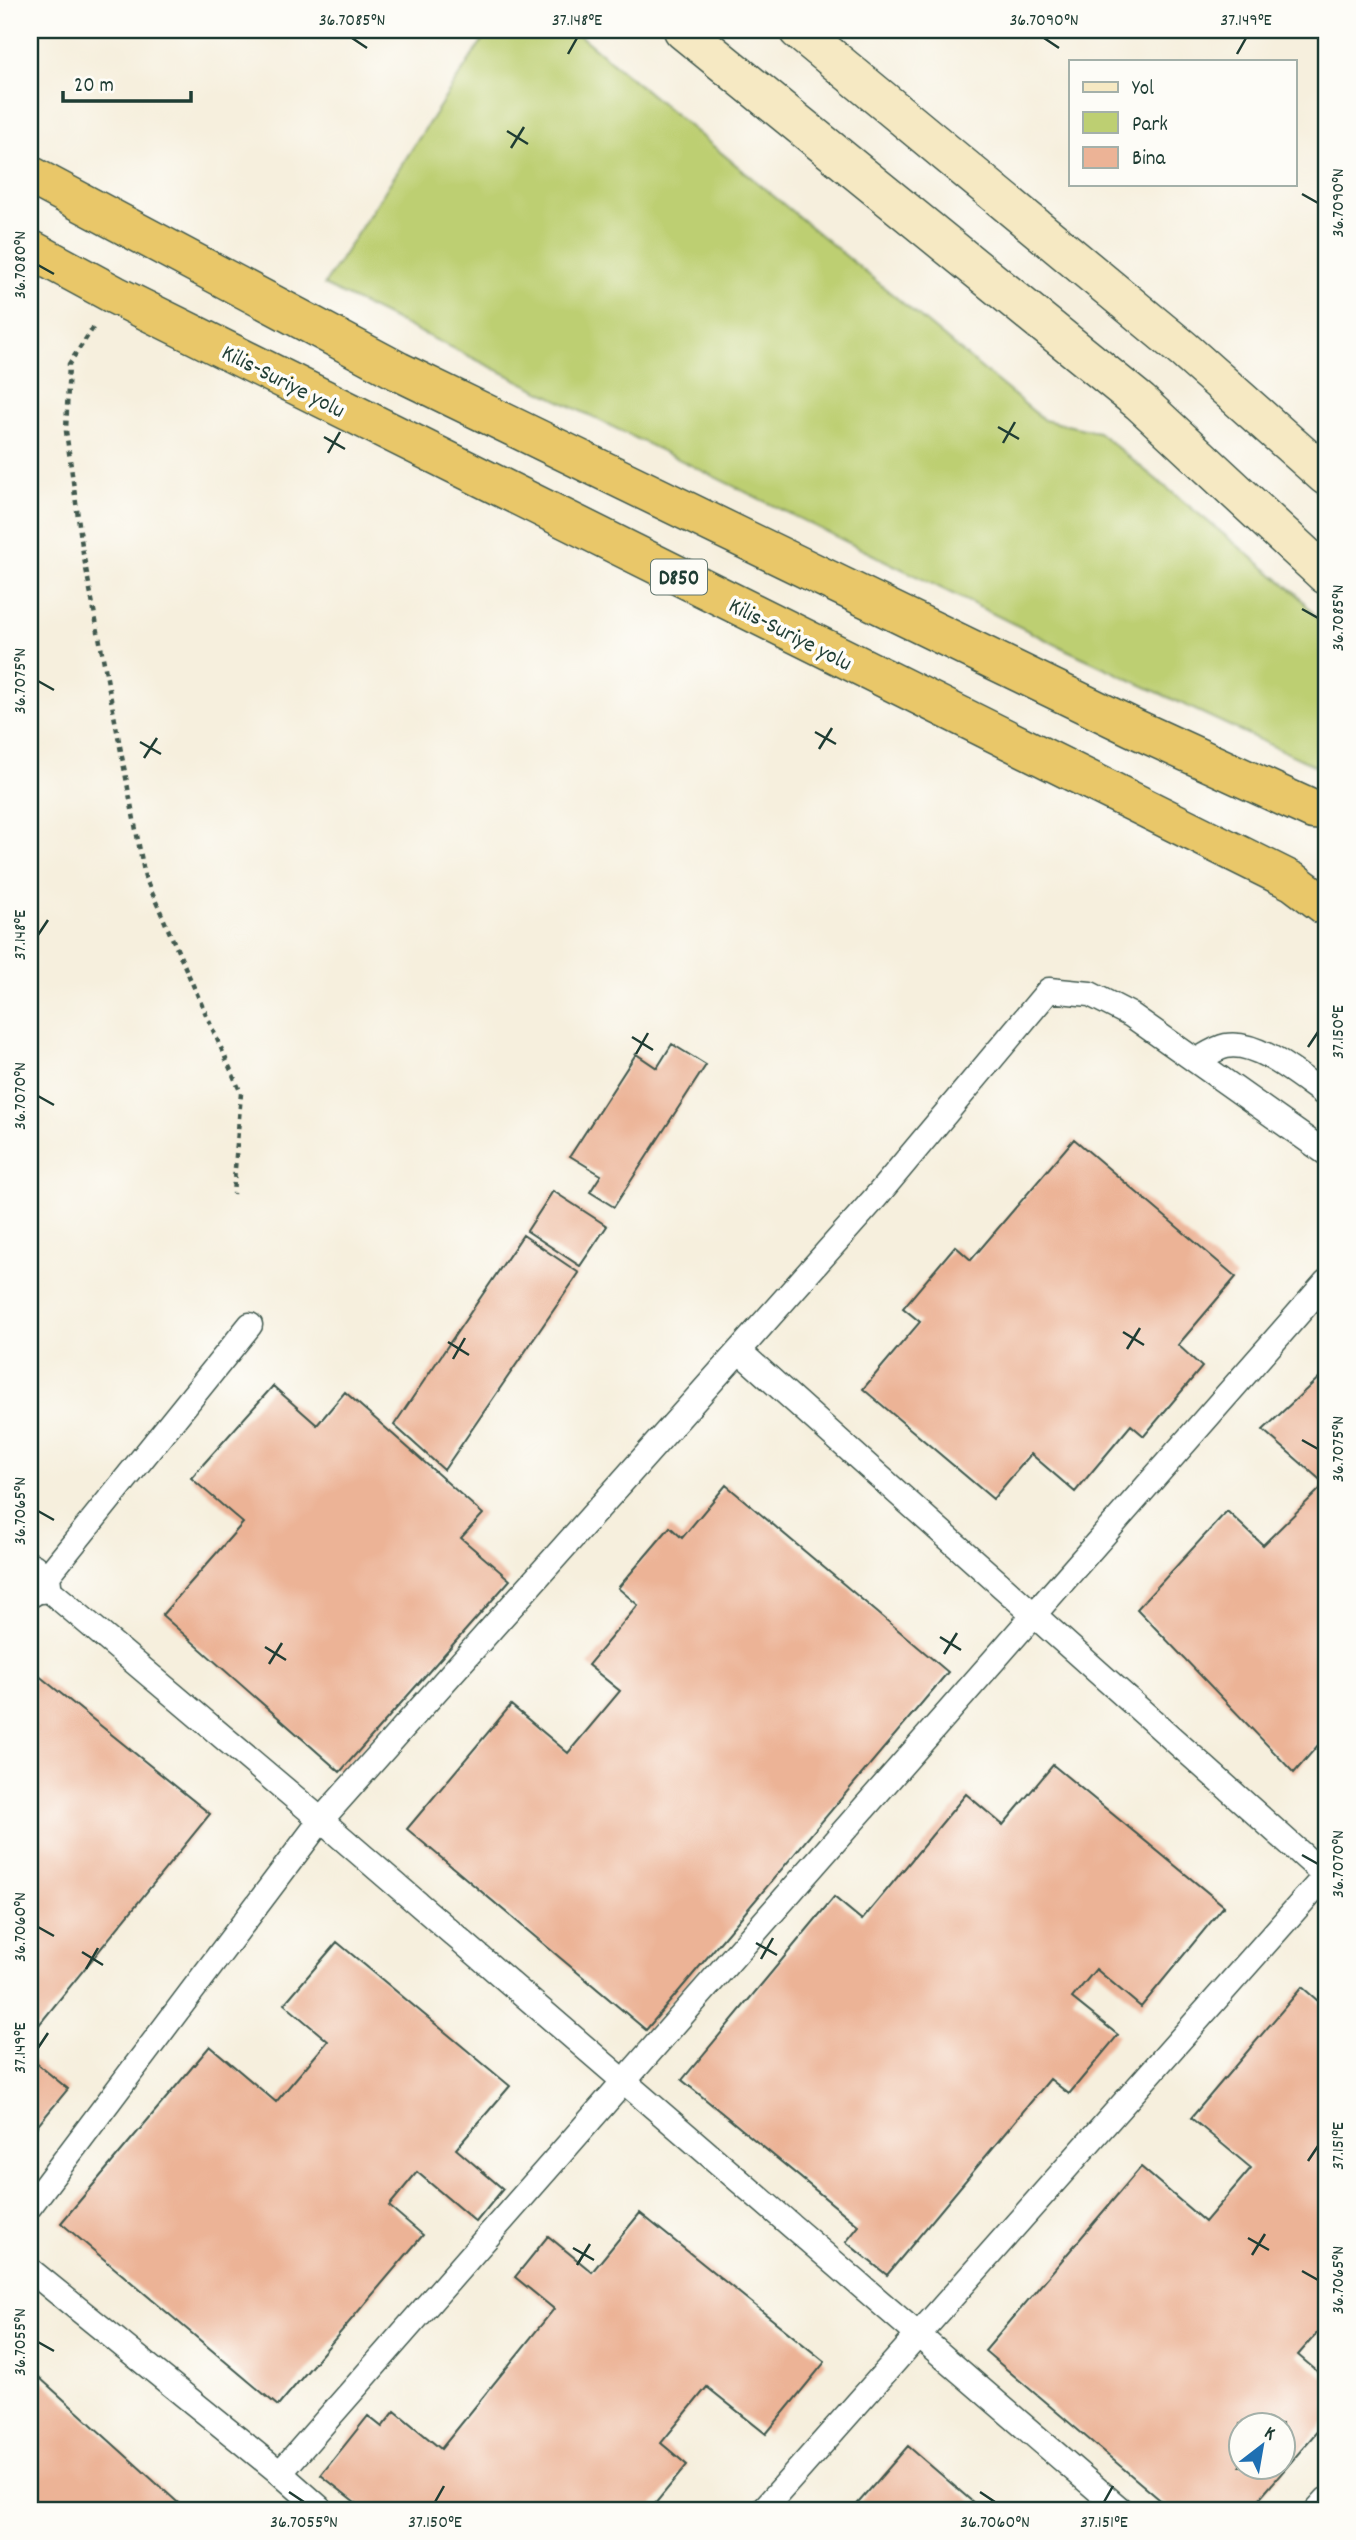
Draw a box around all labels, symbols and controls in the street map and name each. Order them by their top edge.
text: 36.7085°N [319,9,385,34]
text: 37.148°E [552,9,602,34]
text: 36.7090°N [1009,9,1079,34]
text: 37.149°E [1220,9,1272,34]
scale bar [63,60,191,104]
legend [1069,60,1296,186]
text: 20 m [74,72,114,102]
text: Yol [1132,75,1154,105]
text: Park [1132,111,1168,141]
text: Bina [1132,145,1166,175]
text: 36.7090°N [1327,168,1352,238]
text: 36.7080°N [9,231,34,299]
street label: Kilis-Suriye yolu [215,338,350,428]
road number: D850 [651,560,707,594]
text: 36.7085°N [1327,585,1352,651]
street label: Kilis-Suriye yolu [722,591,857,681]
text: 36.7075°N [9,648,34,714]
text: 37.148°E [9,910,34,960]
text: 37.150°E [1327,1005,1352,1059]
text: 36.7070°N [9,1062,34,1130]
text: 36.7075°N [1327,1416,1352,1482]
text: 36.7065°N [9,1477,34,1545]
text: 36.7070°N [1327,1830,1352,1898]
text: 36.7060°N [9,1892,34,1962]
text: 37.149°E [9,2022,34,2074]
text: 37.151°E [1327,2122,1352,2170]
text: 36.7065°N [1327,2246,1352,2314]
text: 36.7055°N [9,2308,34,2376]
north arrow [1226,2410,1296,2480]
text: K [1258,2421,1280,2448]
text: 36.7055°N [270,2511,338,2536]
text: 37.150°E [408,2511,462,2536]
text: 36.7060°N [960,2511,1030,2536]
text: 37.151°E [1080,2511,1128,2536]

